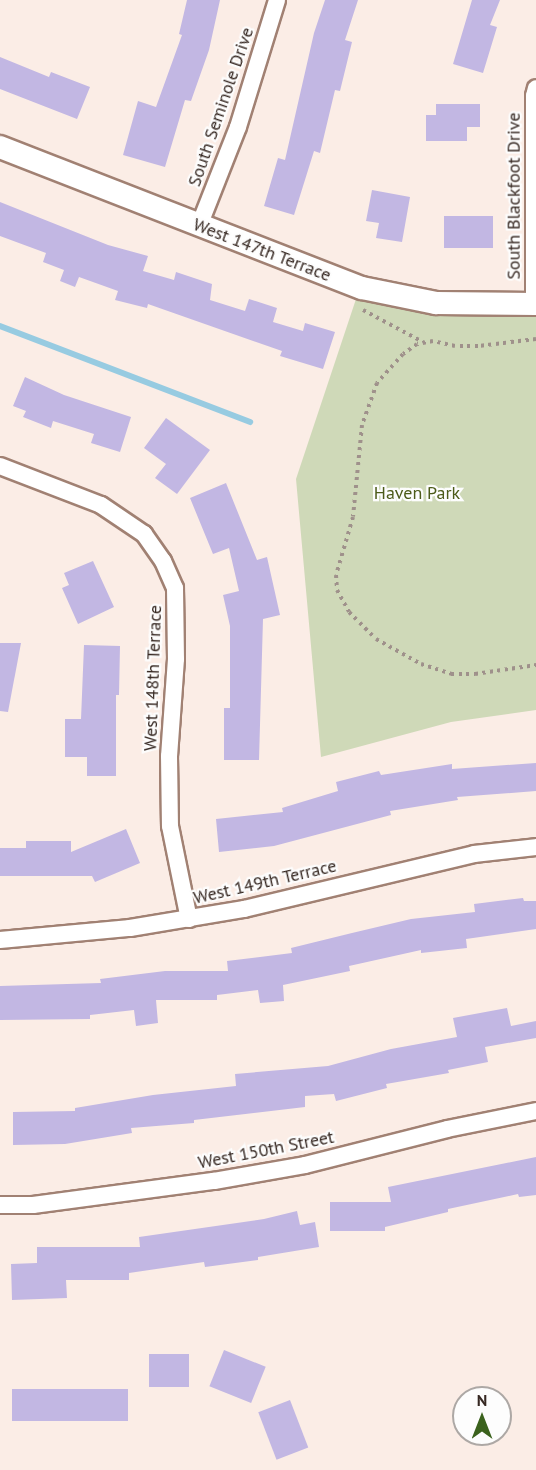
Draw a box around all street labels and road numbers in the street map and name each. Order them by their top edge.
street label: South Seminole Drive [184,25,258,189]
street label: South Blackfoot Drive [503,112,525,280]
street label: West 147th Terrace [190,214,334,286]
street label: West 148th Terrace [140,604,166,752]
street label: West 149th Terrace [191,855,339,909]
street label: West 150th Street [196,1126,336,1174]

